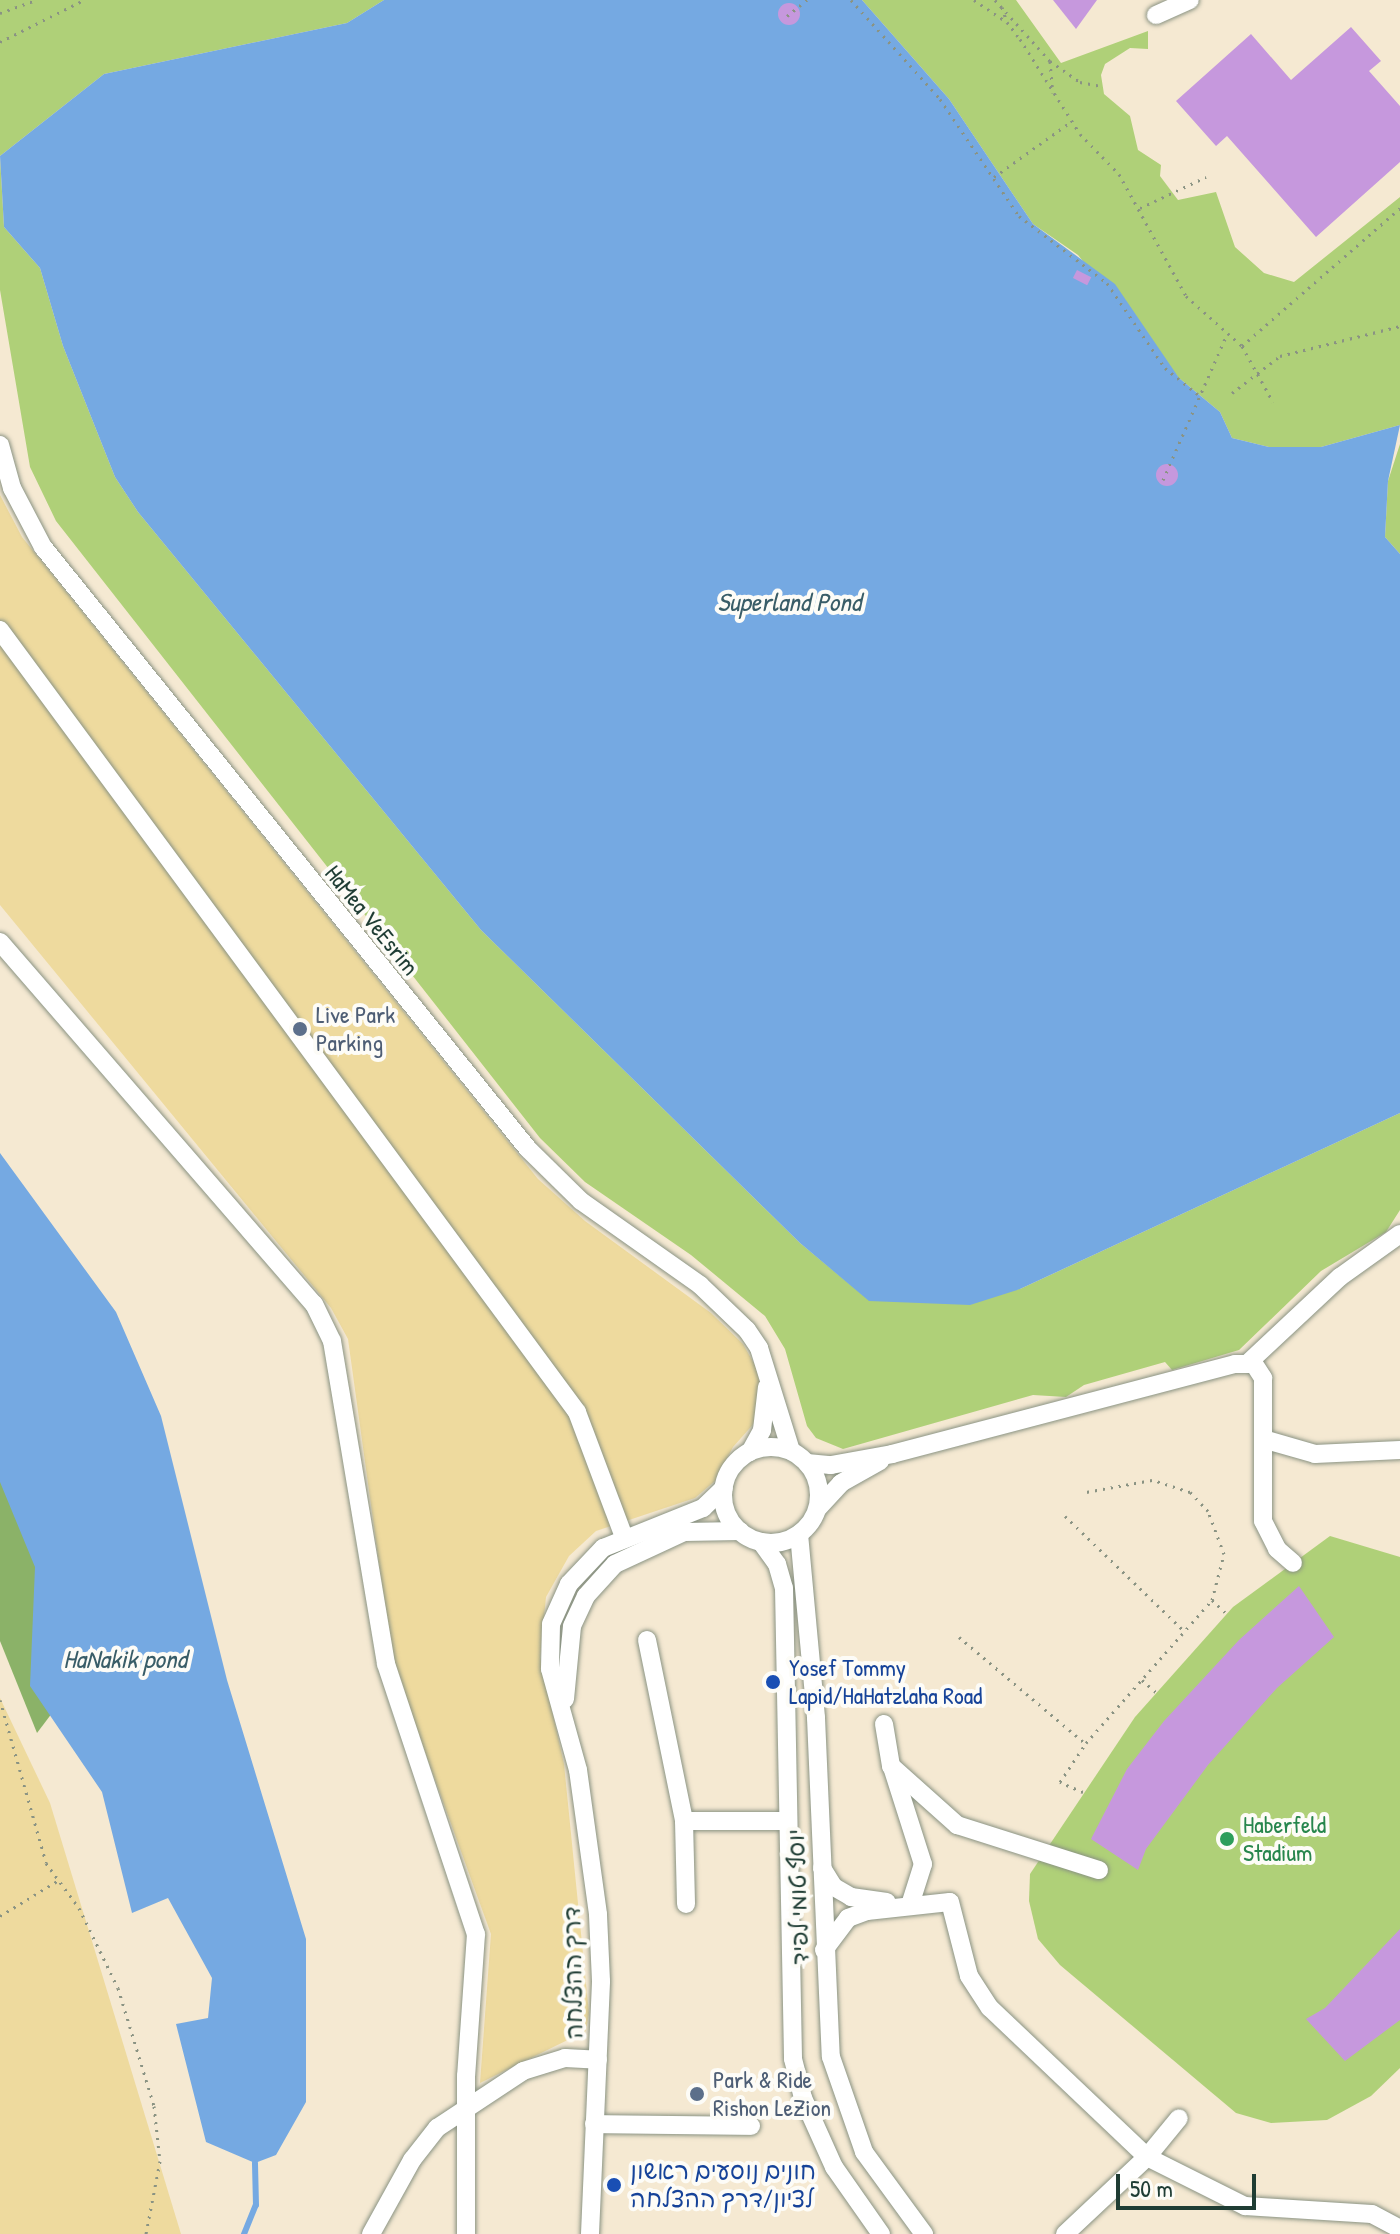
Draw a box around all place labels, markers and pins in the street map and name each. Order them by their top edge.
place label: Live Park Parking [316,1001,395,1057]
marker: Live Park Parking [291,1020,309,1038]
place label: Yosef Tommy Lapid/HaHatzlaha Road [789,1654,982,1710]
marker: Yosef Tommy Lapid/HaHatzlaha Road [764,1673,782,1691]
place label: Haberfeld Stadium [1243,1811,1326,1867]
marker: Haberfeld Stadium [1218,1830,1236,1848]
place label: Park & Ride Rishon LeZion [713,2066,831,2122]
marker: Park & Ride Rishon LeZion [688,2085,706,2103]
place label: חונים נוסעים ראשון לציון/דרך ההצלחה [630,2157,816,2213]
marker: חונים נוסעים ראשון לציון/דרך ההצלחה [605,2176,623,2194]

